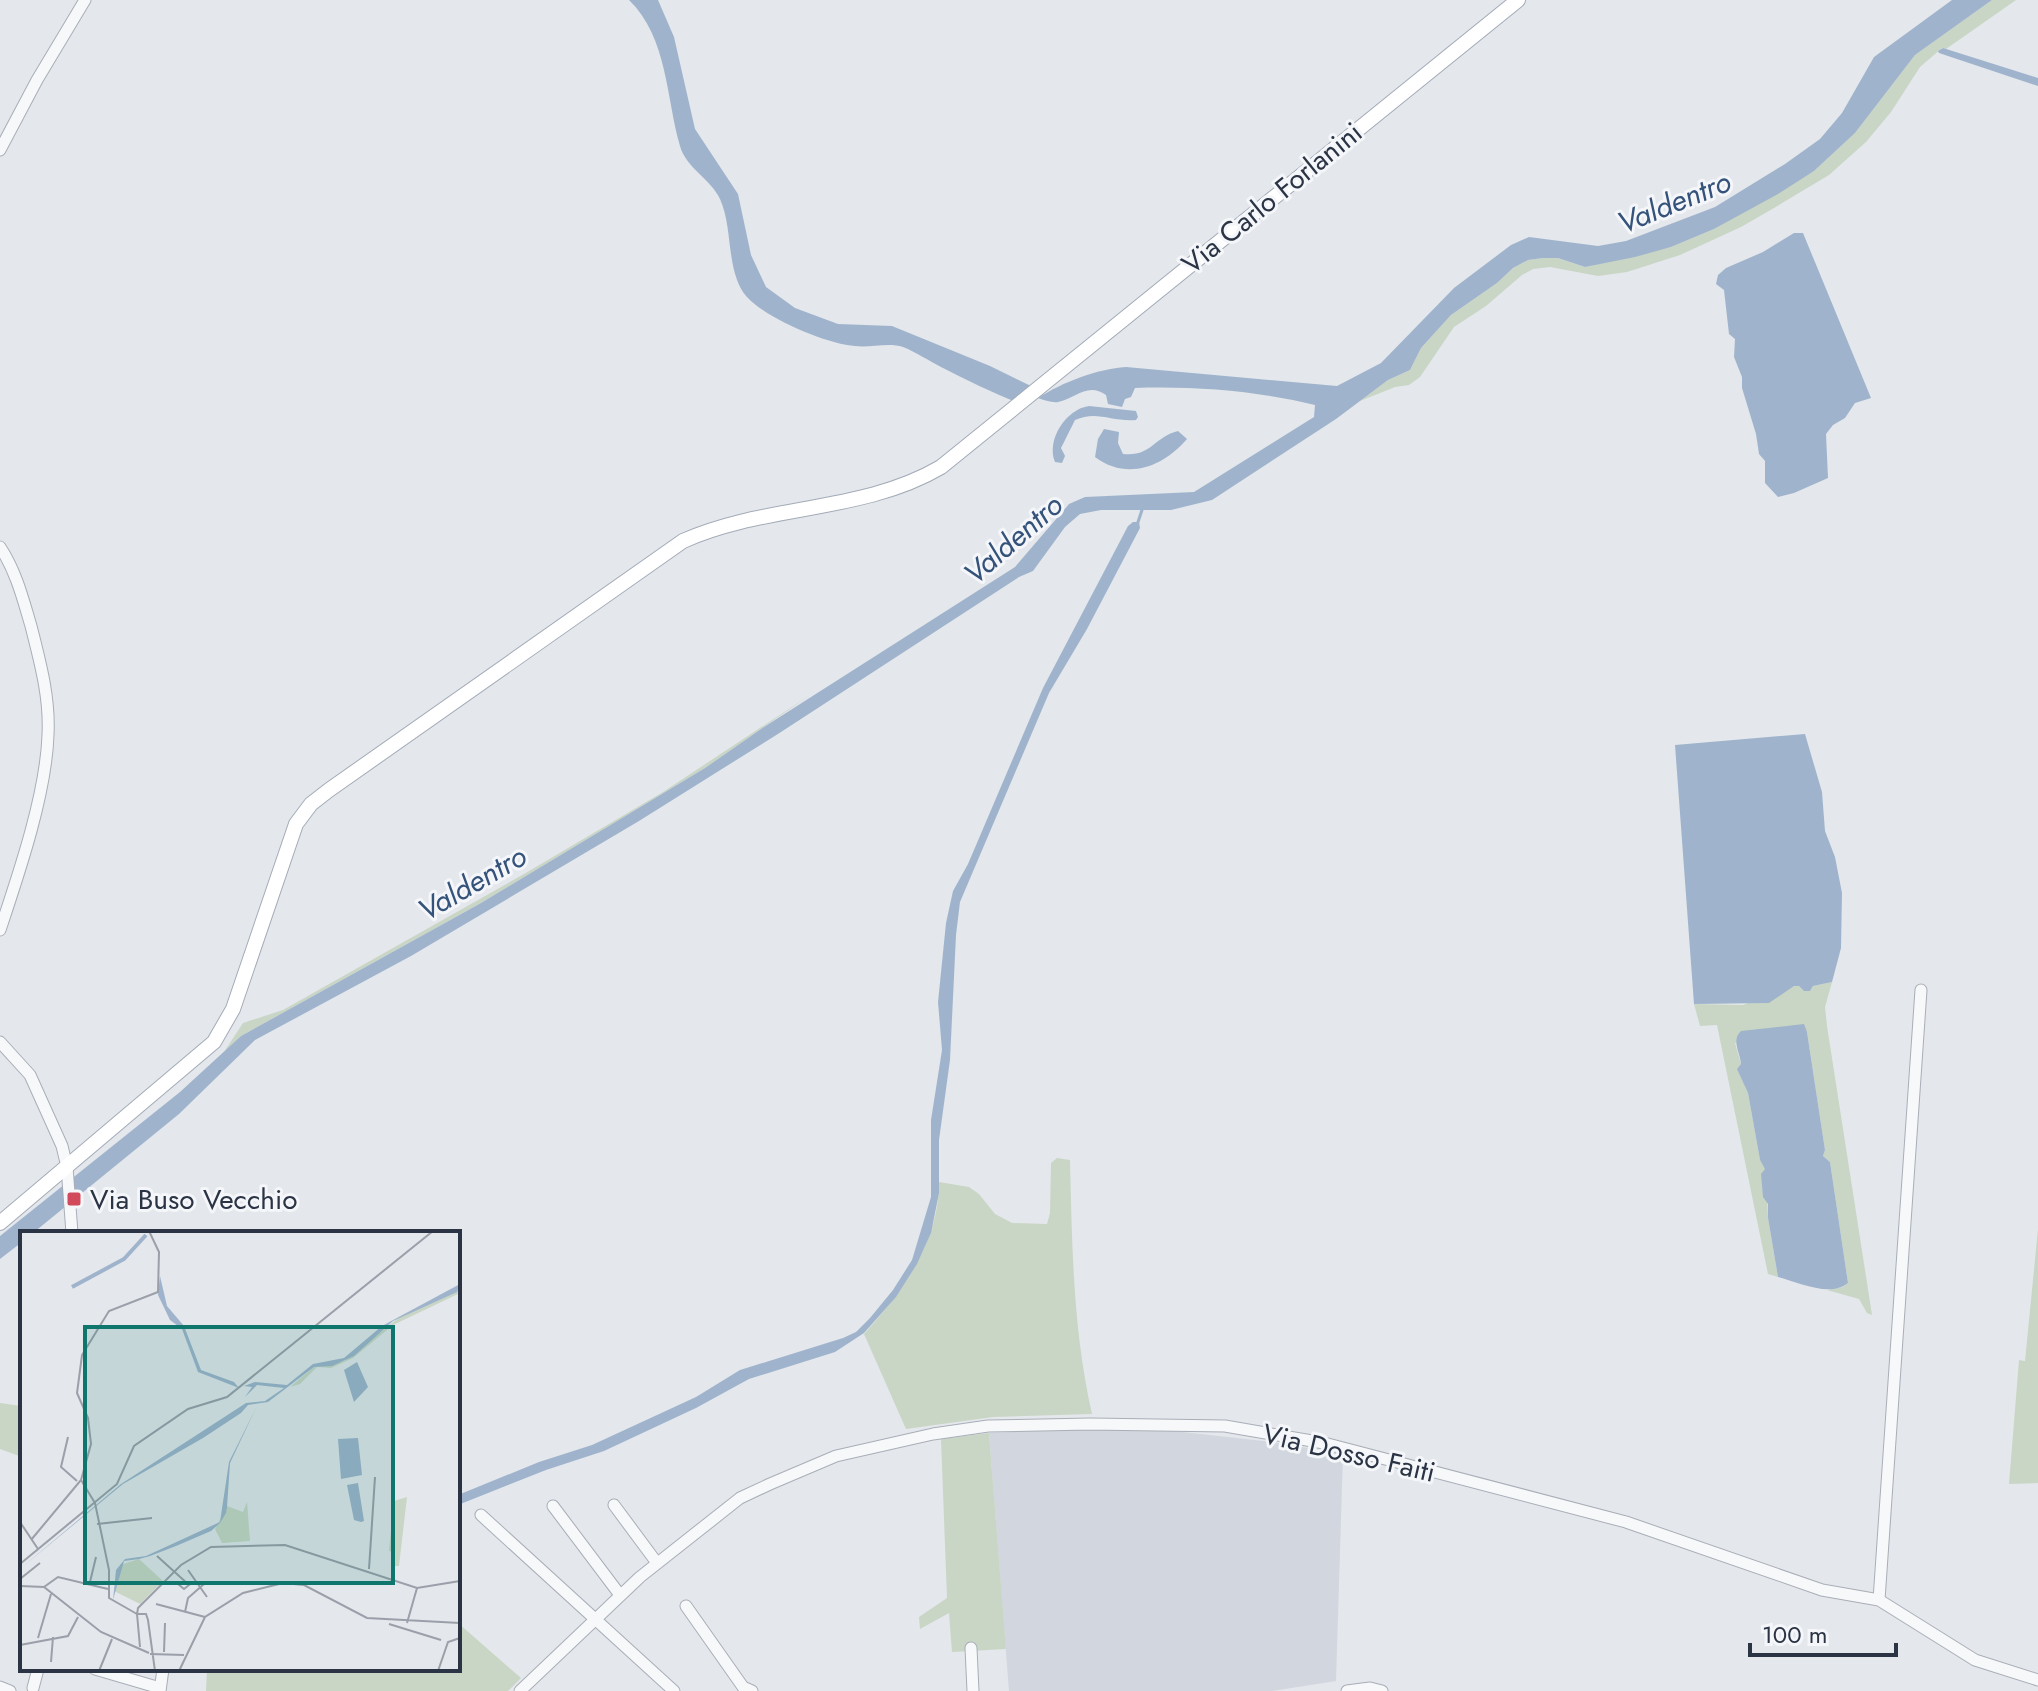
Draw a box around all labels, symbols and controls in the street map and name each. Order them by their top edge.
street label: Via Carlo Forlanini [1173,112,1371,284]
water label: Valdentro [1611,160,1737,244]
water label: Valdentro [954,484,1072,594]
water label: Valdentro [410,835,534,931]
place label: Via Buso Vecchio [90,1179,298,1220]
marker: Via Buso Vecchio [65,1190,83,1208]
inset map [20,1231,460,1671]
street label: Via Dosso Faiti [1259,1413,1439,1493]
scale bar [1750,1607,1896,1657]
text: 100 m [1762,1617,1828,1652]

